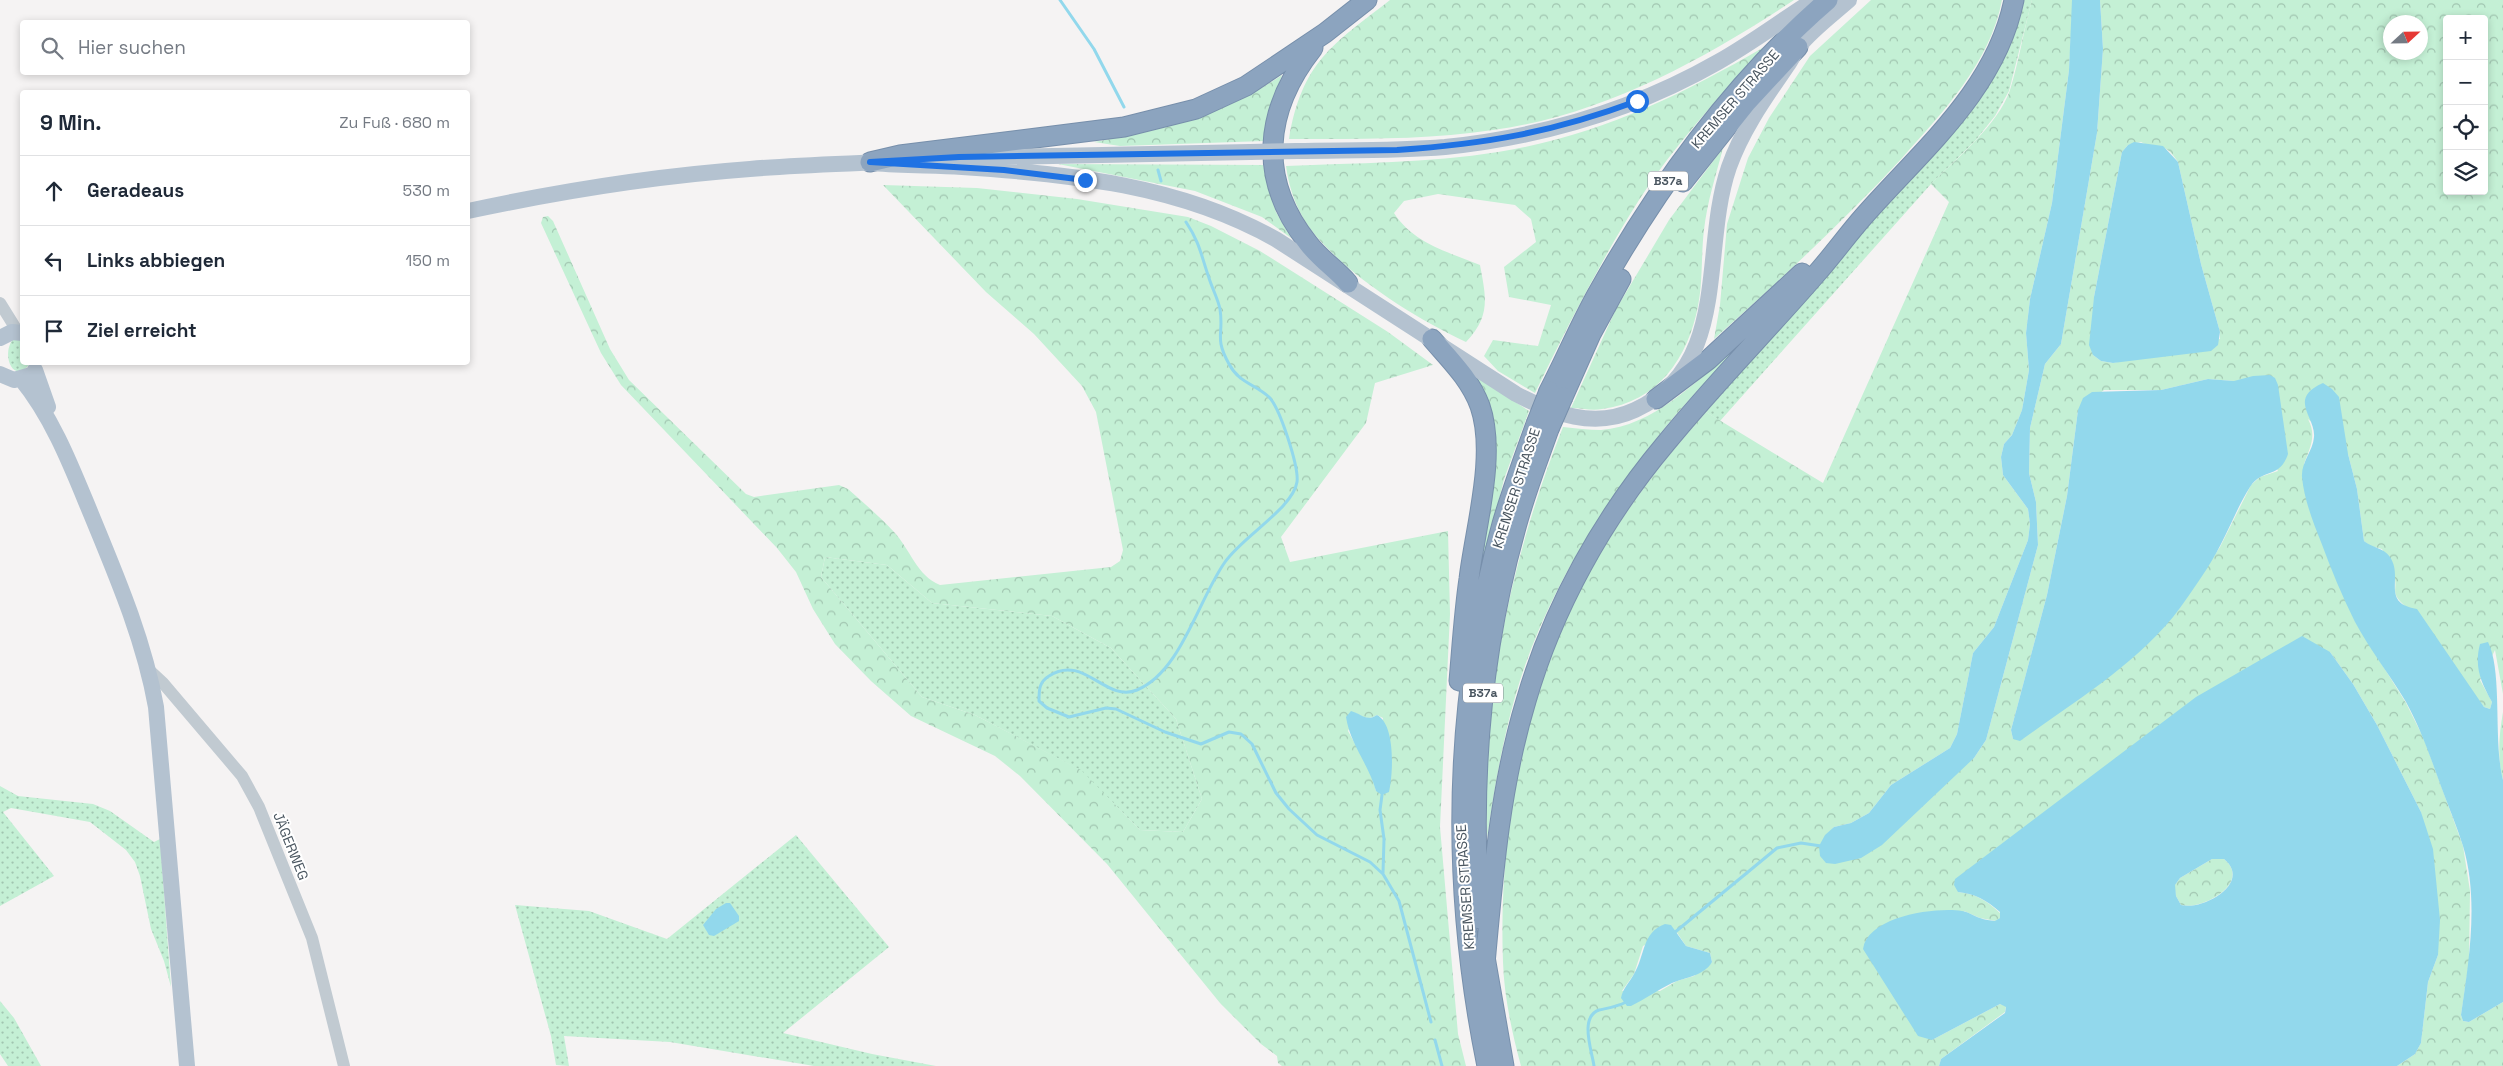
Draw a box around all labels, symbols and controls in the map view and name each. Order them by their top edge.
north arrow [2383,15,2428,60]
map controls [2443,15,2488,195]
button: + [2443,15,2488,60]
search box [20,20,470,75]
icon: search [38,34,66,62]
text: Hier suchen [78,35,186,60]
street label: KREMSER STRASSE [1687,46,1783,152]
button: − [2443,60,2488,105]
route start [1626,90,1649,113]
button: locate [2443,105,2488,150]
text: 9 Min. [40,109,102,136]
text: Zu Fuß · 680 m [339,112,450,133]
button: layers [2443,150,2488,195]
route end [1074,169,1097,192]
road number: B37a [1648,172,1688,190]
icon: ahead [40,177,68,205]
text: Geradeaus [87,178,184,203]
text: 530 m [403,180,450,201]
icon: left [40,247,68,275]
text: Links abbiegen [87,248,225,273]
text: 150 m [406,250,450,271]
icon: arrive [40,317,68,345]
text: Ziel erreicht [87,318,197,343]
street label: KREMSER STRASSE [1488,426,1544,550]
road number: B37a [1463,684,1503,702]
street label: JÄGERWEG [269,809,313,883]
street label: KREMSER STRASSE [1452,824,1478,950]

